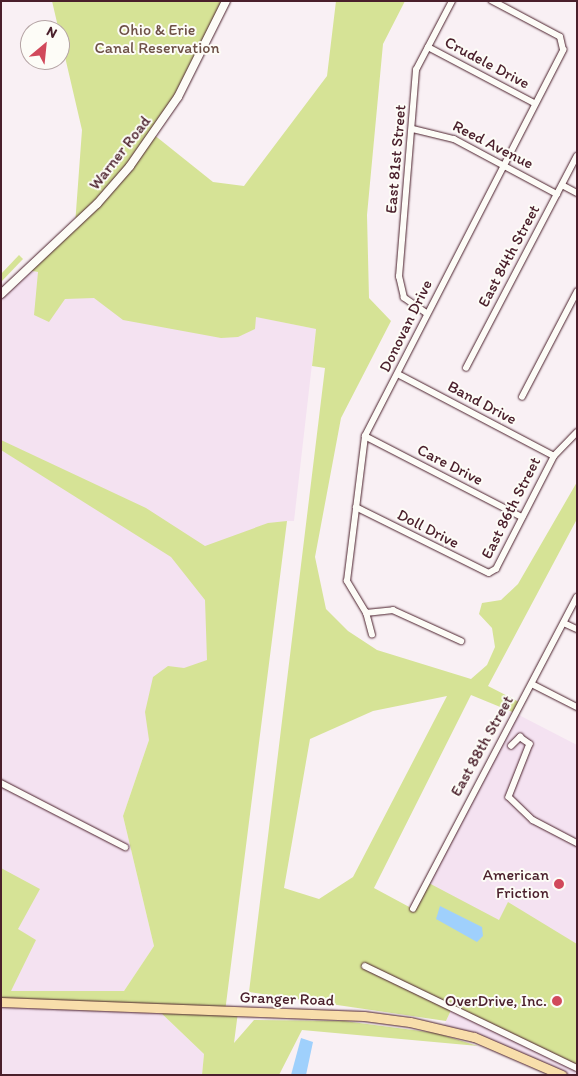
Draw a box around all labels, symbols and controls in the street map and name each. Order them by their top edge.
north arrow [20,20,70,70]
park label: Ohio & Erie Canal Reservation [95,20,219,58]
text: N [44,22,60,42]
street label: Crudele Drive [441,33,533,93]
street label: East 81st Street [382,104,410,214]
street label: Warner Road [85,112,155,194]
street label: Reed Avenue [450,117,536,173]
street label: East 84th Street [474,202,544,310]
street label: Donovan Drive [375,277,437,375]
street label: Band Drive [444,377,520,429]
street label: Care Drive [413,440,487,490]
street label: East 86th Street [477,454,545,562]
street label: Doll Drive [394,505,462,553]
street label: East 88th Street [447,693,517,799]
place label: American Friction [483,865,549,903]
marker: American Friction [553,878,565,890]
street label: Granger Road [239,988,335,1010]
place label: OverDrive, Inc. [445,991,547,1011]
marker: OverDrive, Inc. [551,995,563,1007]

